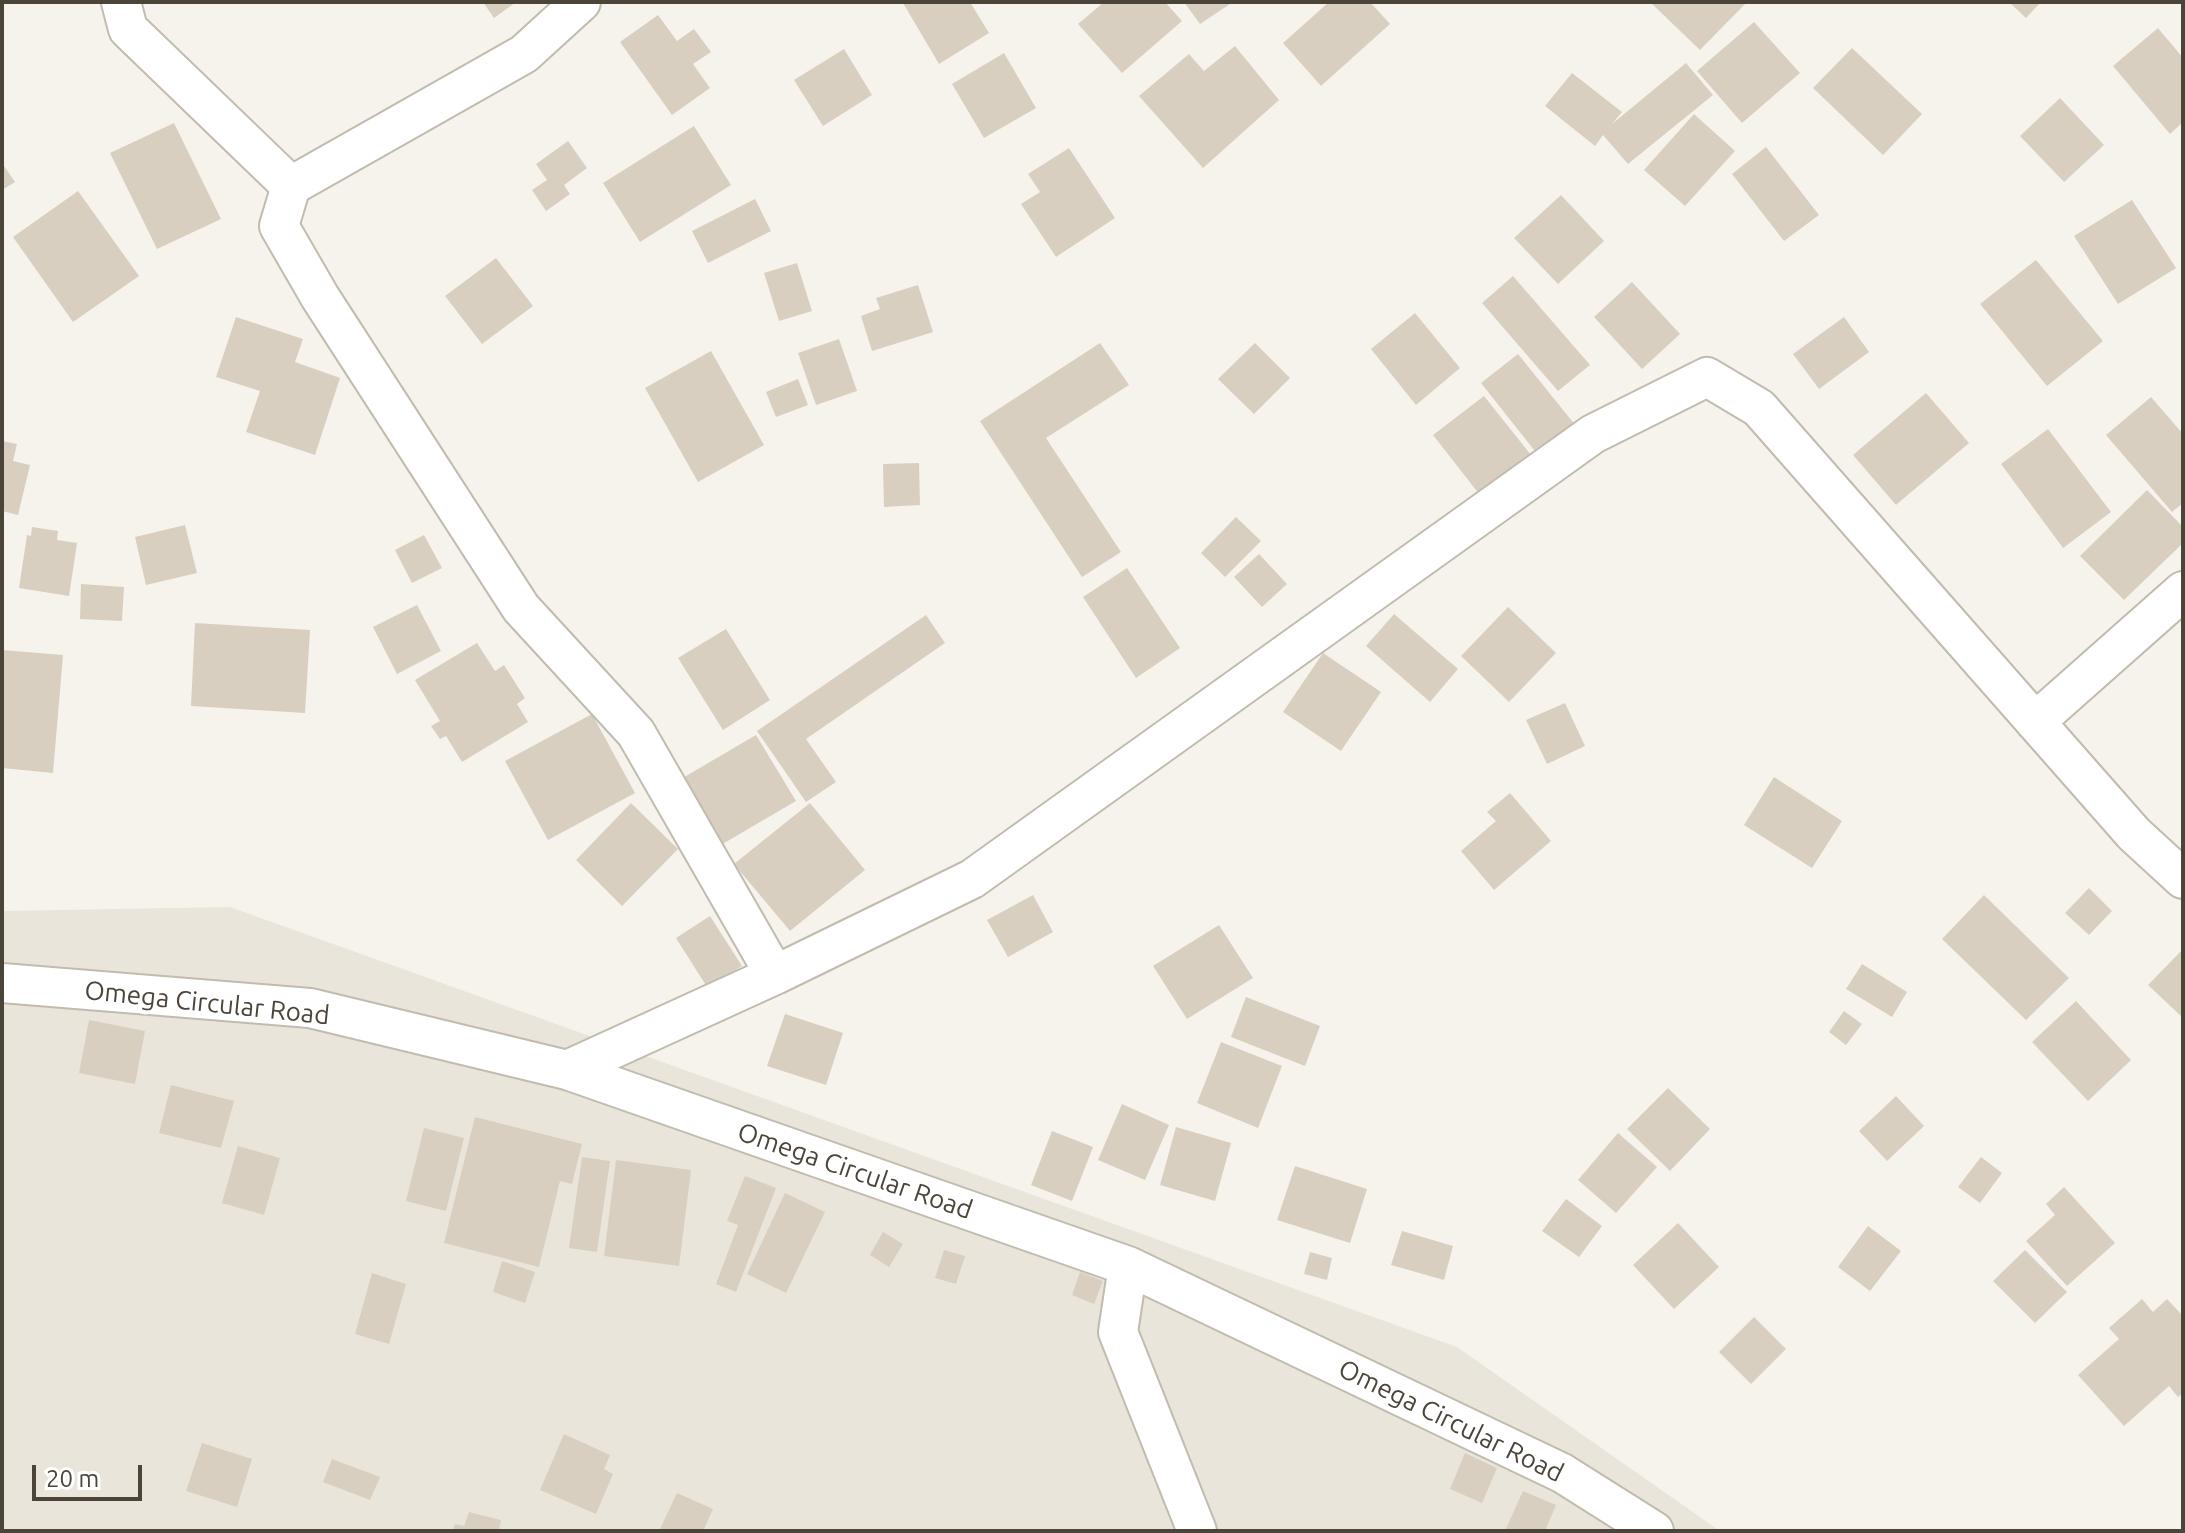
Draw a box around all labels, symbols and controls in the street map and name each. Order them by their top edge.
street label: Omega Circular Road [83,975,331,1031]
street label: Omega Circular Road [734,1116,976,1226]
street label: Omega Circular Road [1334,1353,1568,1489]
scale bar [36,1449,146,1499]
text: 20 m [46,1465,99,1492]

